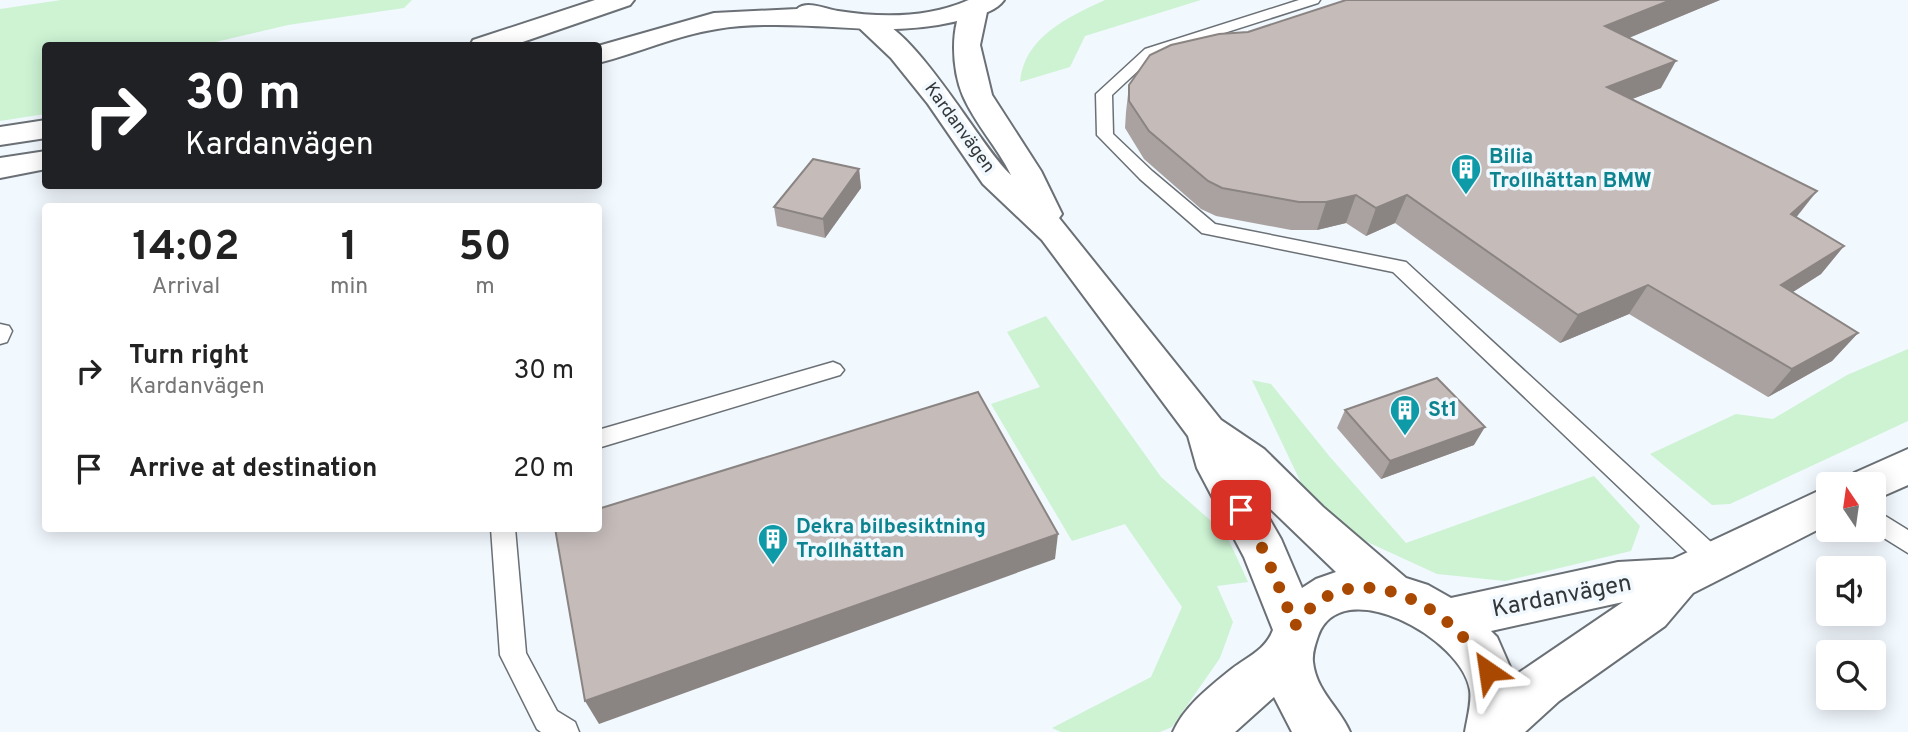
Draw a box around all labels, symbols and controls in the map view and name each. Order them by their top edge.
text: 30 m [185,65,301,127]
icon: right [70,70,161,161]
street label: Kardanvägen [918,78,1000,178]
text: Kardanvägen [185,126,374,166]
place label: Bilia Trollhättan BMW [1489,144,1652,195]
building icon: Bilia Trollhättan BMW [1449,152,1483,196]
text: 14:02 [132,222,240,275]
text: 1 [341,222,357,275]
text: 50 [458,222,512,275]
text: Arrival [152,273,220,302]
text: min [330,273,368,302]
text: m [475,273,495,302]
text: Turn right [129,340,249,373]
icon: right [70,352,108,390]
text: 30 m [514,355,574,388]
text: Kardanvägen [129,373,265,402]
building icon: St1 [1388,393,1422,437]
place label: St1 [1428,397,1457,424]
icon: arrive [70,450,108,488]
text: Arrive at destination [129,453,377,486]
text: 20 m [513,453,574,486]
north arrow [1816,472,1886,542]
map controls [1816,472,1886,710]
pin [1211,480,1271,540]
icon: arrive [1222,491,1260,529]
place label: Dekra bilbesiktning Trollhättan [796,514,986,565]
building icon: Dekra bilbesiktning Trollhättan [756,522,790,566]
button: sound [1816,556,1886,626]
street label: Kardanvägen [1490,569,1634,625]
position arrow [1451,634,1525,708]
button: search [1816,640,1886,710]

